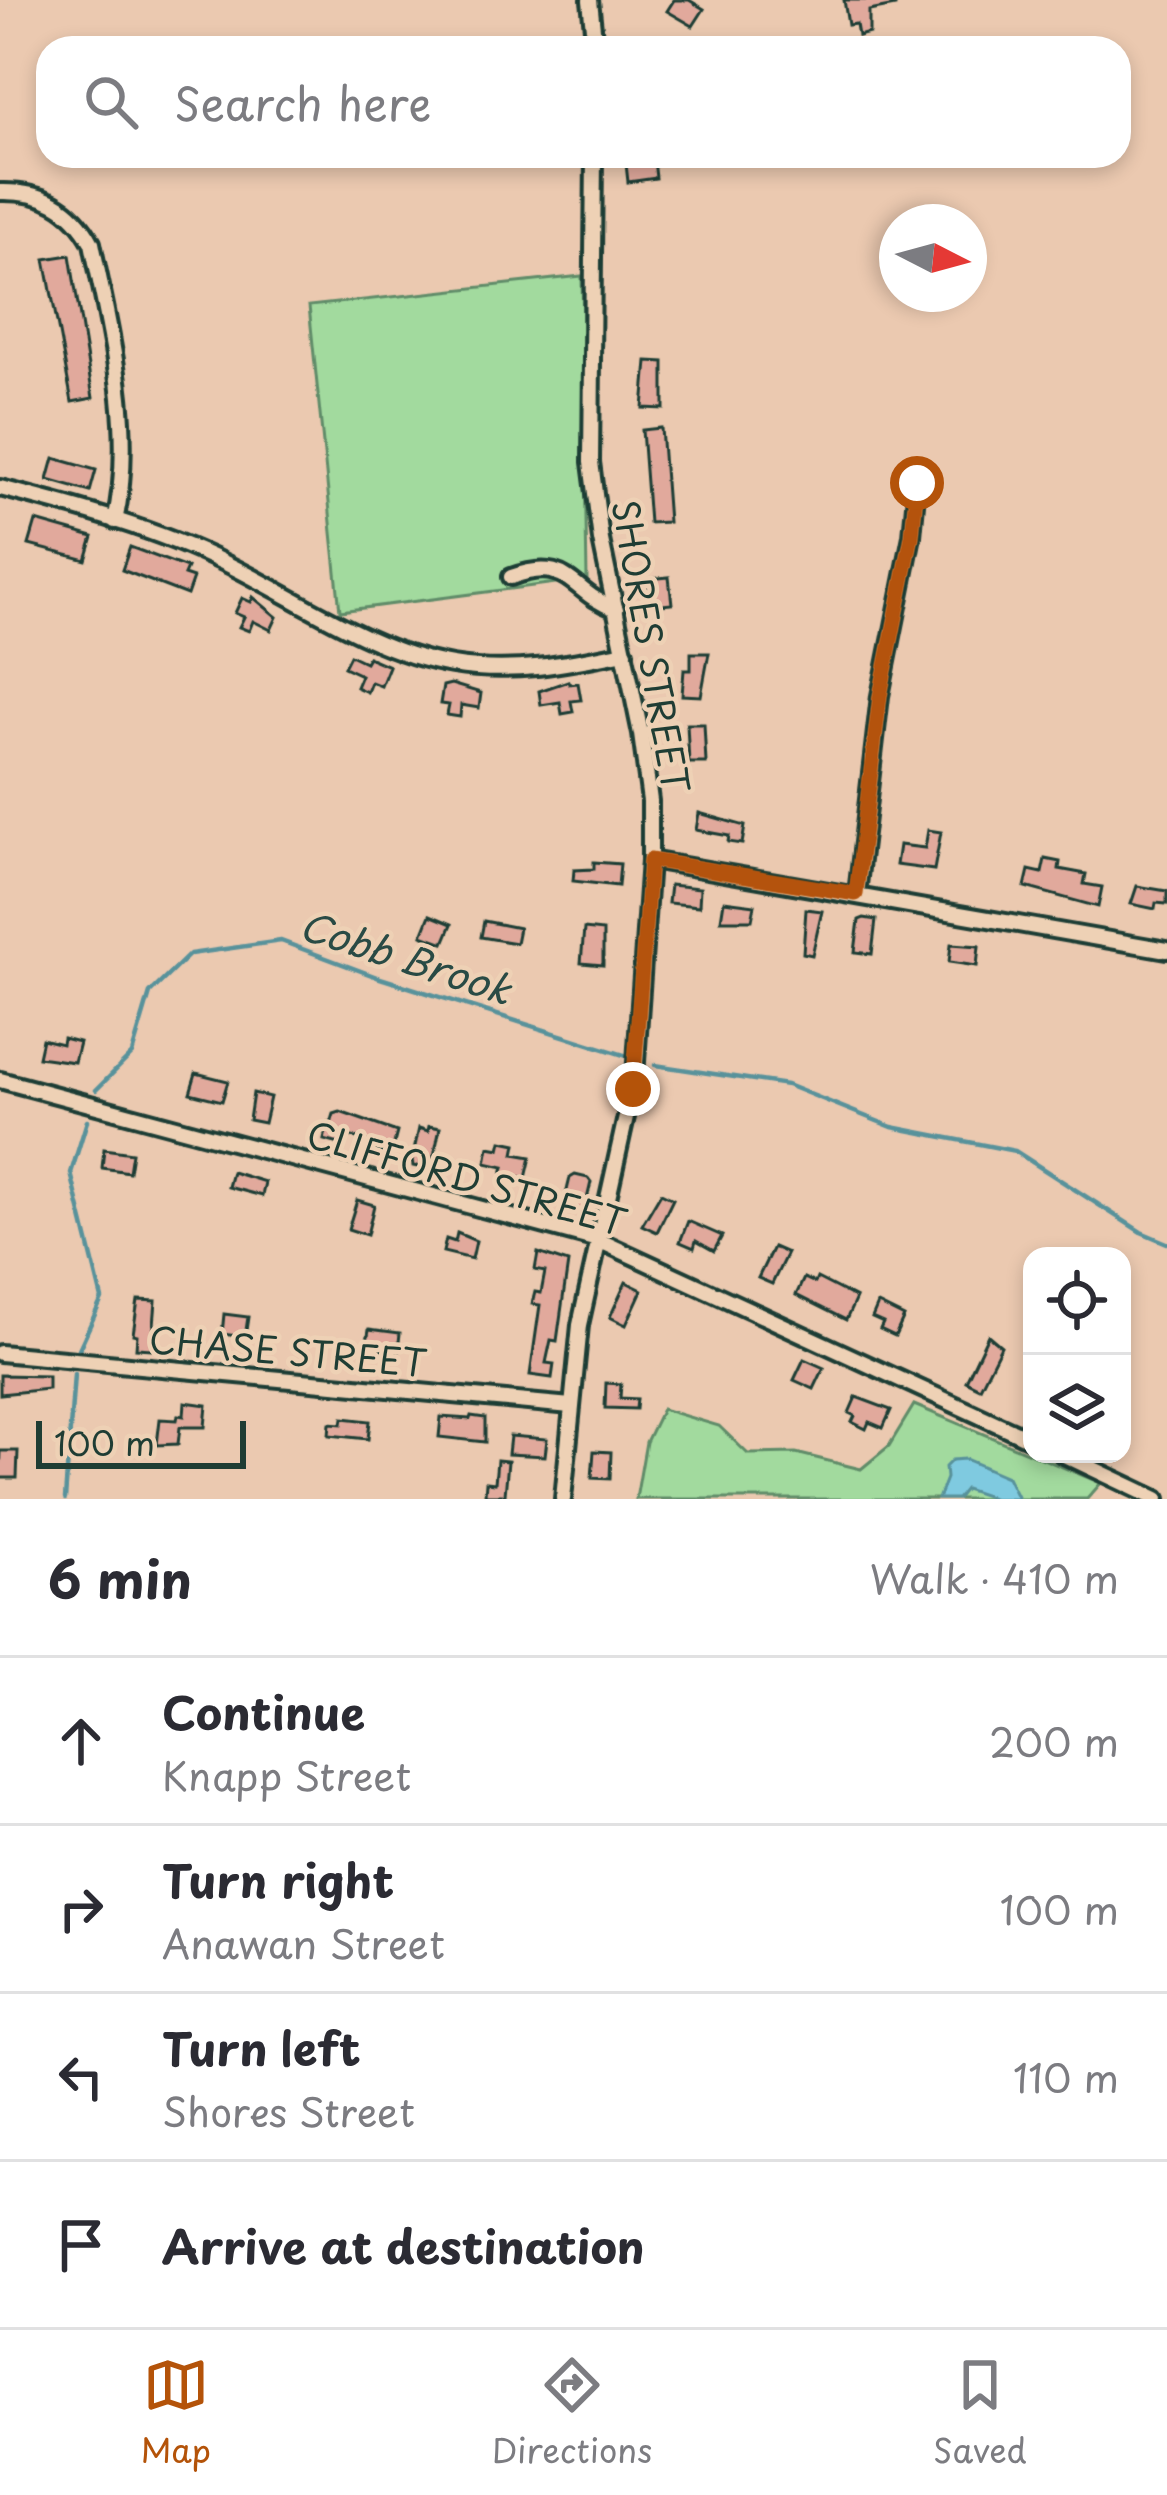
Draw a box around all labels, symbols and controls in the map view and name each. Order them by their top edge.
search box [36,36,1131,168]
text: Search here [174,68,431,136]
icon: search [78,69,144,135]
north arrow [879,204,987,312]
route start [890,456,944,510]
street label: SHORES STREET [600,495,704,797]
water label: Cobb Brook [293,894,521,1018]
route end [606,1062,660,1116]
street label: CLIFFORD STREET [301,1106,633,1249]
map controls [1023,1247,1131,1463]
button: locate [1023,1247,1131,1355]
street label: CHASE STREET [147,1311,429,1389]
button: layers [1023,1355,1131,1463]
scale bar [36,1415,246,1468]
text: 100 m [54,1417,155,1467]
text: 6 min [48,1539,192,1616]
text: Walk · 410 m [870,1548,1119,1607]
text: Continue [162,1677,365,1745]
icon: ahead [48,1708,114,1774]
text: 200 m [989,1711,1119,1770]
text: Knapp Street [162,1745,411,1804]
text: Turn right [162,1845,394,1913]
icon: right [48,1876,114,1942]
text: 100 m [1000,1879,1119,1938]
text: Anawan Street [162,1913,445,1972]
text: Turn left [162,2013,361,2081]
icon: left [48,2044,114,2110]
text: 110 m [1013,2047,1119,2106]
text: Shores Street [162,2081,415,2140]
text: Arrive at destination [162,2211,645,2279]
icon: arrive [48,2212,114,2278]
tab: Map [140,2352,211,2474]
tab: Directions [492,2352,652,2474]
tab: Saved [933,2352,1027,2474]

